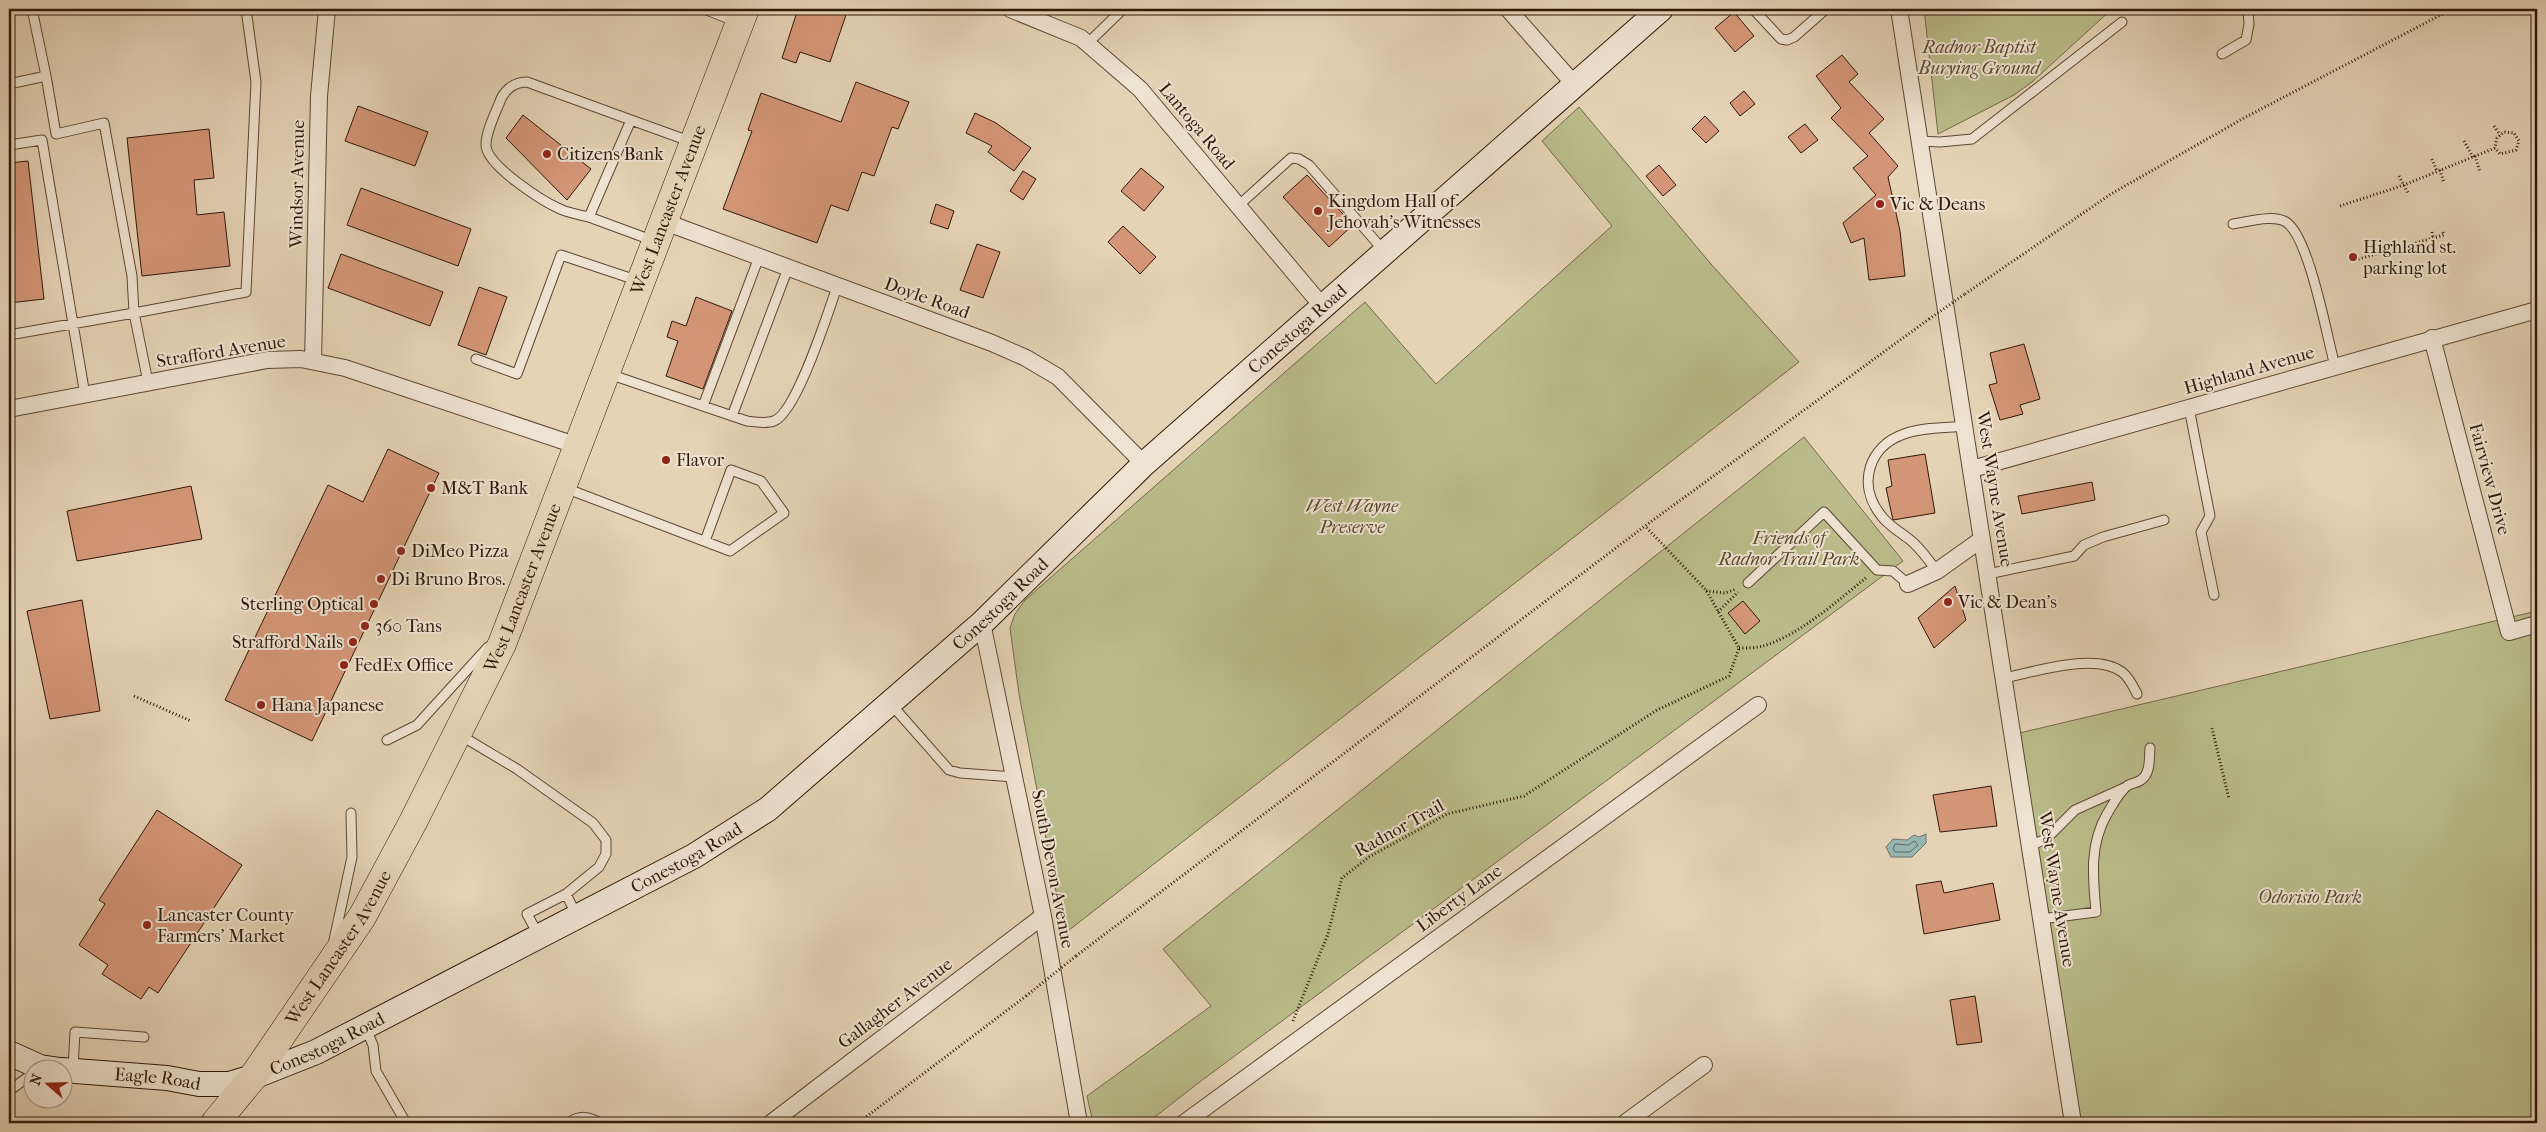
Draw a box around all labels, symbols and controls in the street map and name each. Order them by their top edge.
park label: Radnor Baptist Burying Ground [1917,37,2043,79]
street label: Lantoga Road [1154,79,1239,174]
street label: Windsor Avenue [286,120,309,249]
street label: West Lancaster Avenue [626,122,711,299]
place label: Citizens Bank [557,144,664,165]
marker: Citizens Bank [541,148,553,160]
place label: Kingdom Hall of Jehovah's Witnesses [1326,191,1481,233]
place label: Vic & Deans [1889,194,1986,215]
marker: Vic & Deans [1874,198,1886,210]
marker: Kingdom Hall of Jehovah's Witnesses [1312,205,1324,217]
place label: Highland st. parking lot [2362,237,2456,279]
marker: Highland st. parking lot [2347,251,2359,263]
street label: Doyle Road [881,273,973,324]
street label: Conestoga Road [1244,280,1352,378]
street label: Strafford Avenue [155,331,287,372]
street label: Highland Avenue [2182,342,2317,399]
street label: West Wayne Avenue [1972,409,2017,569]
street label: Fairview Drive [2464,421,2515,538]
place label: Flavor [676,450,724,471]
marker: Flavor [660,454,672,466]
place label: M&T Bank [441,478,529,499]
marker: M&T Bank [425,482,437,494]
park label: West Wayne Preserve [1306,496,1399,538]
street label: West Lancaster Avenue [479,500,566,677]
park label: Friends of Radnor Trail Park [1717,528,1860,570]
place label: DiMeo Pizza [411,541,509,562]
marker: DiMeo Pizza [395,545,407,557]
street label: Conestoga Road [948,554,1053,655]
place label: Di Bruno Bros. [391,569,505,590]
marker: Di Bruno Bros. [375,573,387,585]
place label: Vic & Dean's [1957,592,2057,613]
place label: Sterling Optical [241,594,364,615]
marker: Vic & Dean's [1942,596,1954,608]
marker: Sterling Optical [368,598,380,610]
place label: 360 Tans [375,616,442,637]
marker: 360 Tans [359,620,371,632]
place label: Strafford Nails [232,632,343,653]
marker: Strafford Nails [347,636,359,648]
place label: FedEx Office [354,655,453,676]
marker: FedEx Office [338,659,350,671]
place label: Hana Japanese [271,695,384,716]
marker: Hana Japanese [255,699,267,711]
street label: South Devon Avenue [1027,788,1078,950]
street label: Radnor Trail [1351,795,1448,862]
street label: West Wayne Avenue [2034,809,2079,969]
street label: Conestoga Road [627,818,746,898]
street label: Liberty Lane [1412,860,1506,936]
street label: West Lancaster Avenue [281,867,396,1030]
park label: Odorisio Park [2258,887,2362,908]
place label: Lancaster County Farmers' Market [157,905,295,947]
marker: Lancaster County Farmers' Market [141,919,153,931]
street label: Gallagher Avenue [834,954,957,1053]
street label: Conestoga Road [267,1008,388,1080]
north arrow [22,1060,72,1110]
street label: Eagle Road [114,1064,202,1095]
text: N [26,1071,46,1088]

